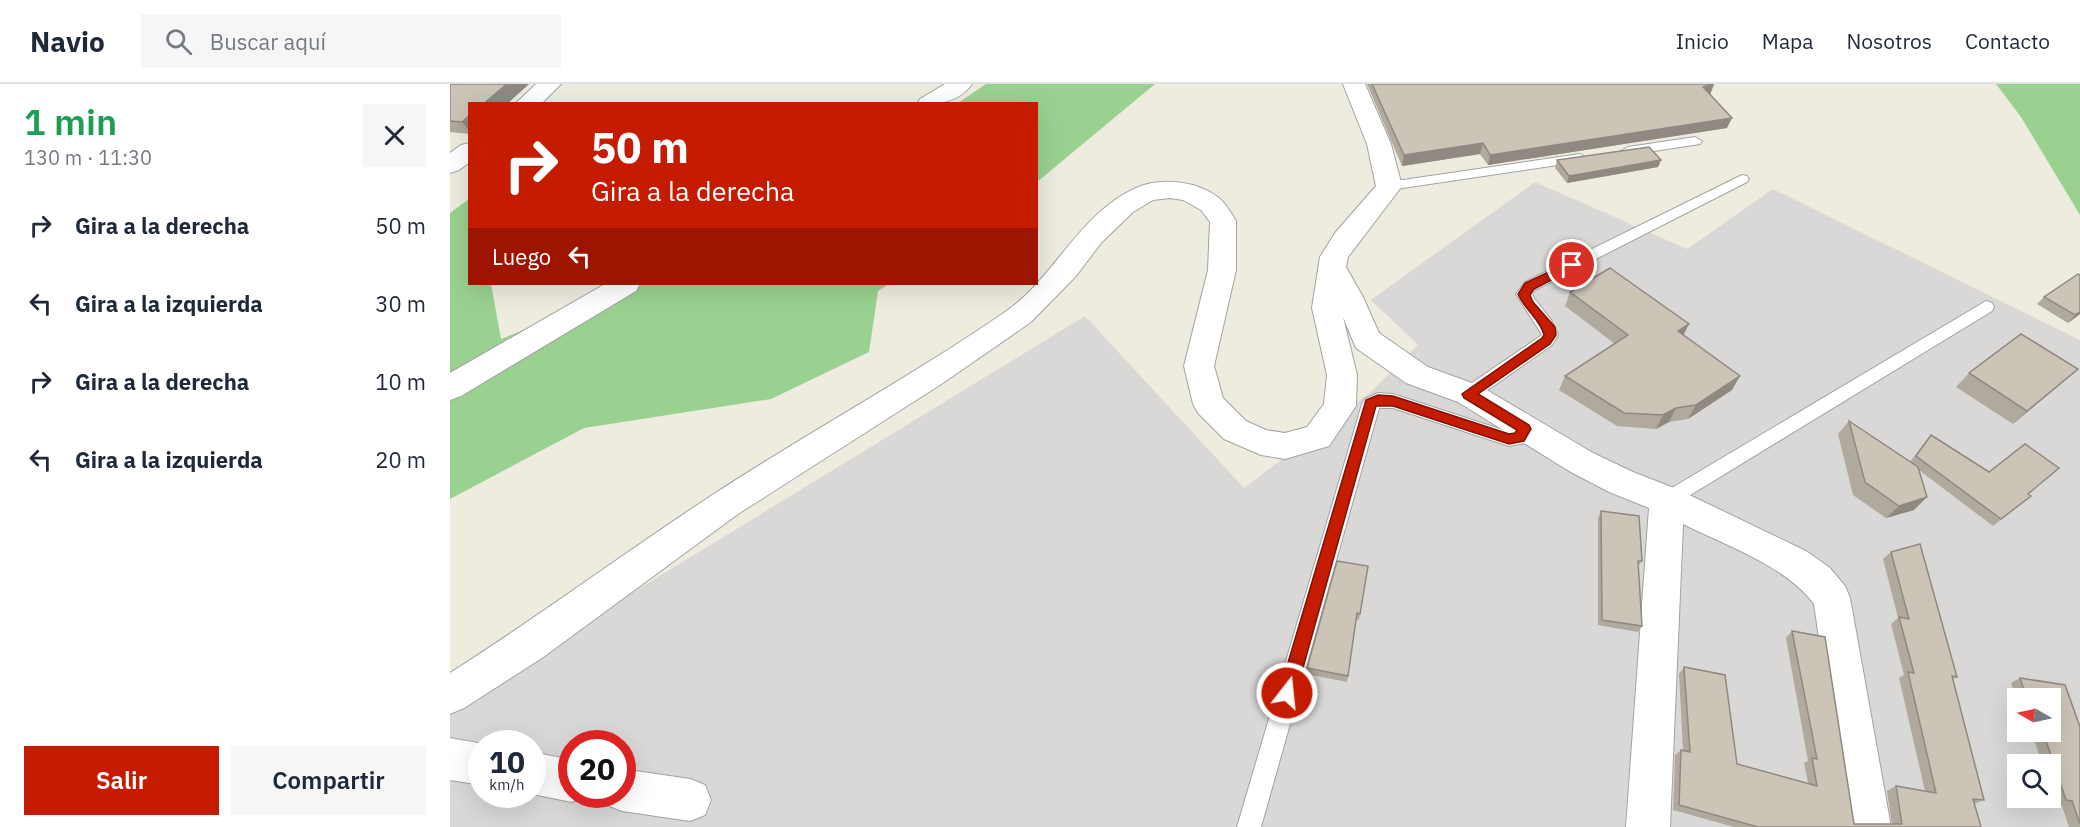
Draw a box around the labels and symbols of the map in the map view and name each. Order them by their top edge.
pin [1546,239,1597,290]
position arrow [1255,661,1319,725]
north arrow [2007,688,2061,742]
speed limit sign: 20 [558,730,636,808]

